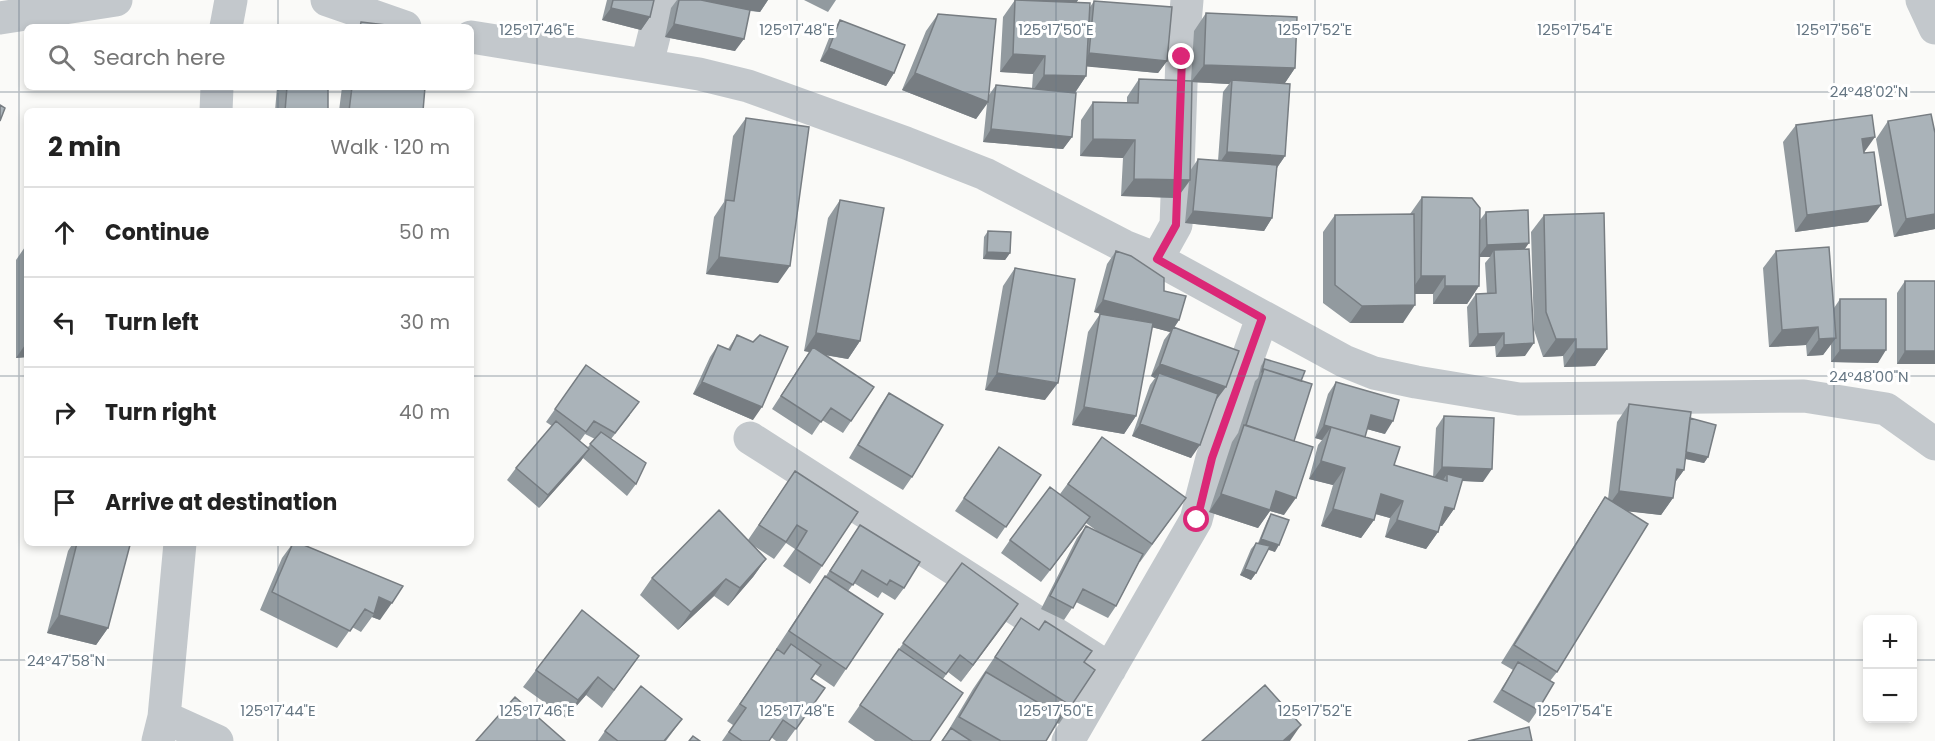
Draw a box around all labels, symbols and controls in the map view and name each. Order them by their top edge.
text: 125°17'46"E [499,19,575,40]
text: 125°17'48"E [759,19,835,40]
text: 125°17'50"E [1018,19,1094,40]
text: 125°17'52"E [1278,19,1352,40]
text: 125°17'54"E [1537,19,1613,40]
text: 125°17'56"E [1796,19,1872,40]
search box [24,24,474,90]
icon: search [45,41,78,74]
text: Search here [93,42,226,73]
route end [1168,43,1194,69]
text: 24°48'02"N [1830,81,1908,102]
text: 2 min [48,129,121,165]
text: Walk · 120 m [330,133,450,161]
icon: ahead [48,216,81,249]
text: Continue [105,217,209,248]
text: 50 m [399,218,450,246]
icon: left [48,306,81,339]
text: Turn left [105,307,199,338]
text: 30 m [400,308,450,336]
text: 24°48'00"N [1829,366,1909,387]
icon: right [48,396,81,429]
text: Turn right [105,397,216,428]
text: 40 m [399,398,450,426]
icon: arrive [48,486,81,519]
text: Arrive at destination [105,487,337,518]
route start [1183,506,1209,532]
map controls [1863,615,1917,723]
button: + [1863,615,1917,669]
text: 24°47'58"N [27,650,105,671]
button: − [1863,669,1917,723]
text: 125°17'44"E [240,700,316,721]
text: 125°17'46"E [499,700,575,721]
text: 125°17'48"E [759,700,835,721]
text: 125°17'50"E [1018,700,1094,721]
text: 125°17'52"E [1278,700,1352,721]
text: 125°17'54"E [1537,700,1613,721]

